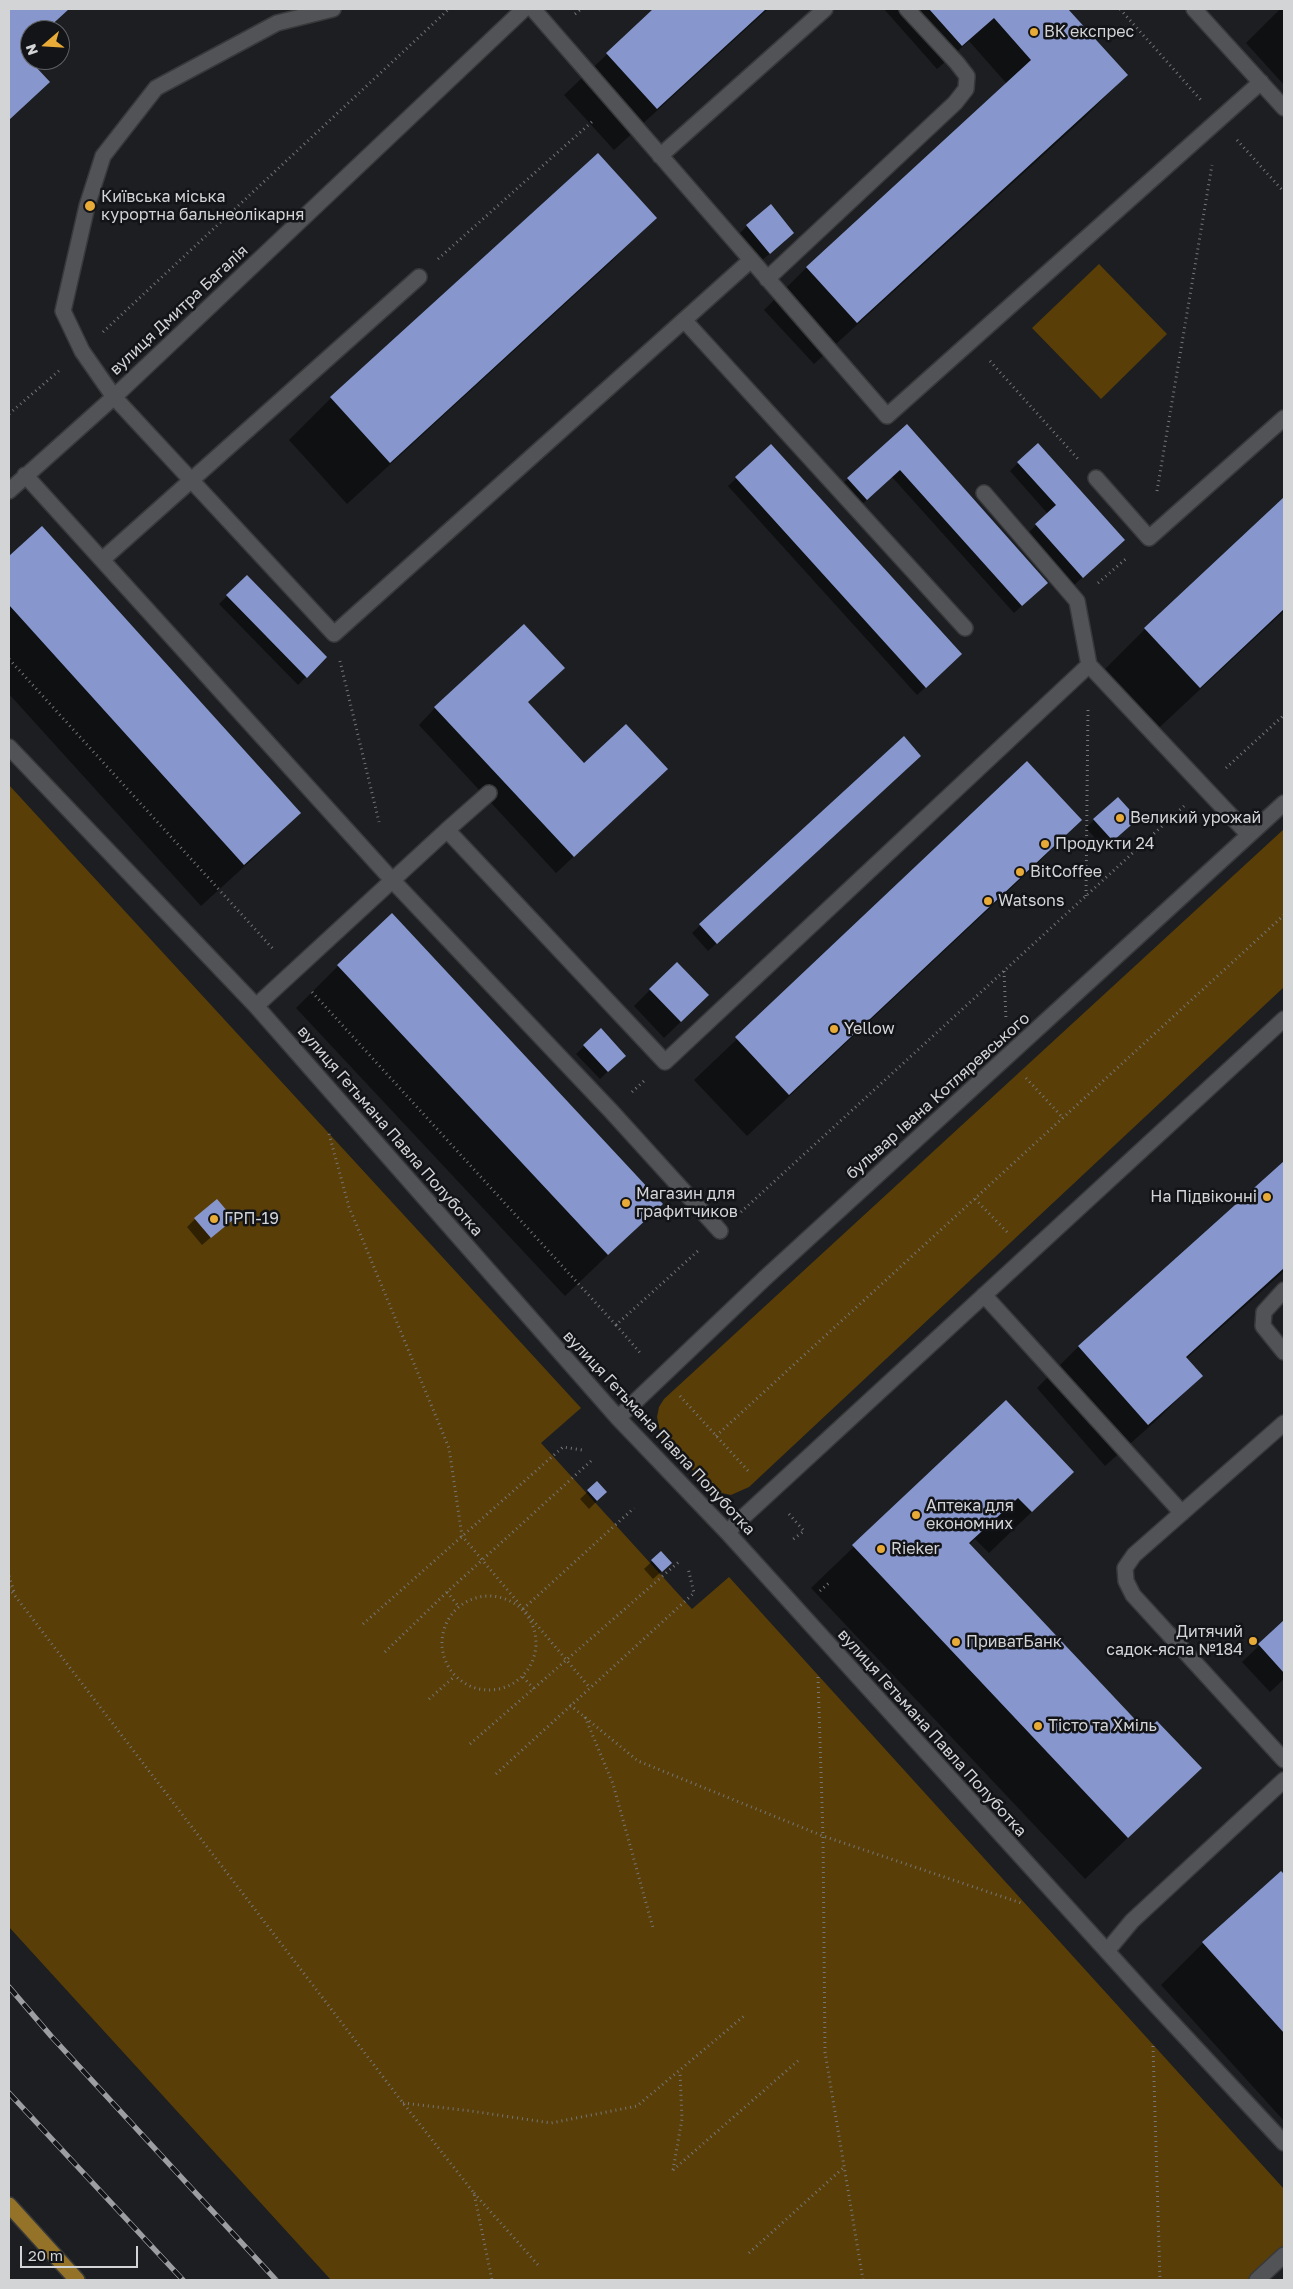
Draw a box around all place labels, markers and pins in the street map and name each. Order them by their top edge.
place label: ВК експрес [1044,22,1134,42]
marker: ВК експрес [1028,26,1040,38]
place label: Київська міська курортна бальнеолікарня [101,187,304,225]
marker: Київська міська курортна бальнеолікарня [83,199,97,213]
place label: Великий урожай [1130,808,1261,828]
marker: Великий урожай [1114,812,1126,824]
place label: Продукти 24 [1055,834,1155,854]
marker: Продукти 24 [1039,838,1051,850]
place label: BitCoffee [1030,862,1102,882]
marker: BitCoffee [1014,866,1026,878]
place label: Watsons [998,891,1064,911]
marker: Watsons [982,895,994,907]
place label: Yellow [844,1019,895,1039]
marker: Yellow [828,1023,840,1035]
place label: Магазин для графитчиков [636,1184,738,1222]
place label: На Підвіконні [1150,1187,1257,1207]
marker: На Підвіконні [1261,1191,1273,1203]
marker: Магазин для графитчиков [620,1197,632,1209]
place label: ГРП-19 [224,1209,279,1229]
marker: ГРП-19 [208,1213,220,1225]
place label: Аптека для економних [926,1496,1014,1534]
marker: Аптека для економних [910,1509,922,1521]
place label: Rieker [891,1539,940,1559]
marker: Rieker [875,1543,887,1555]
place label: Дитячий садок-ясла №184 [1106,1622,1243,1660]
place label: ПриватБанк [966,1632,1062,1652]
marker: Дитячий садок-ясла №184 [1247,1635,1259,1647]
marker: ПриватБанк [950,1636,962,1648]
place label: Тісто та Хміль [1048,1716,1157,1736]
marker: Тісто та Хміль [1032,1720,1044,1732]

